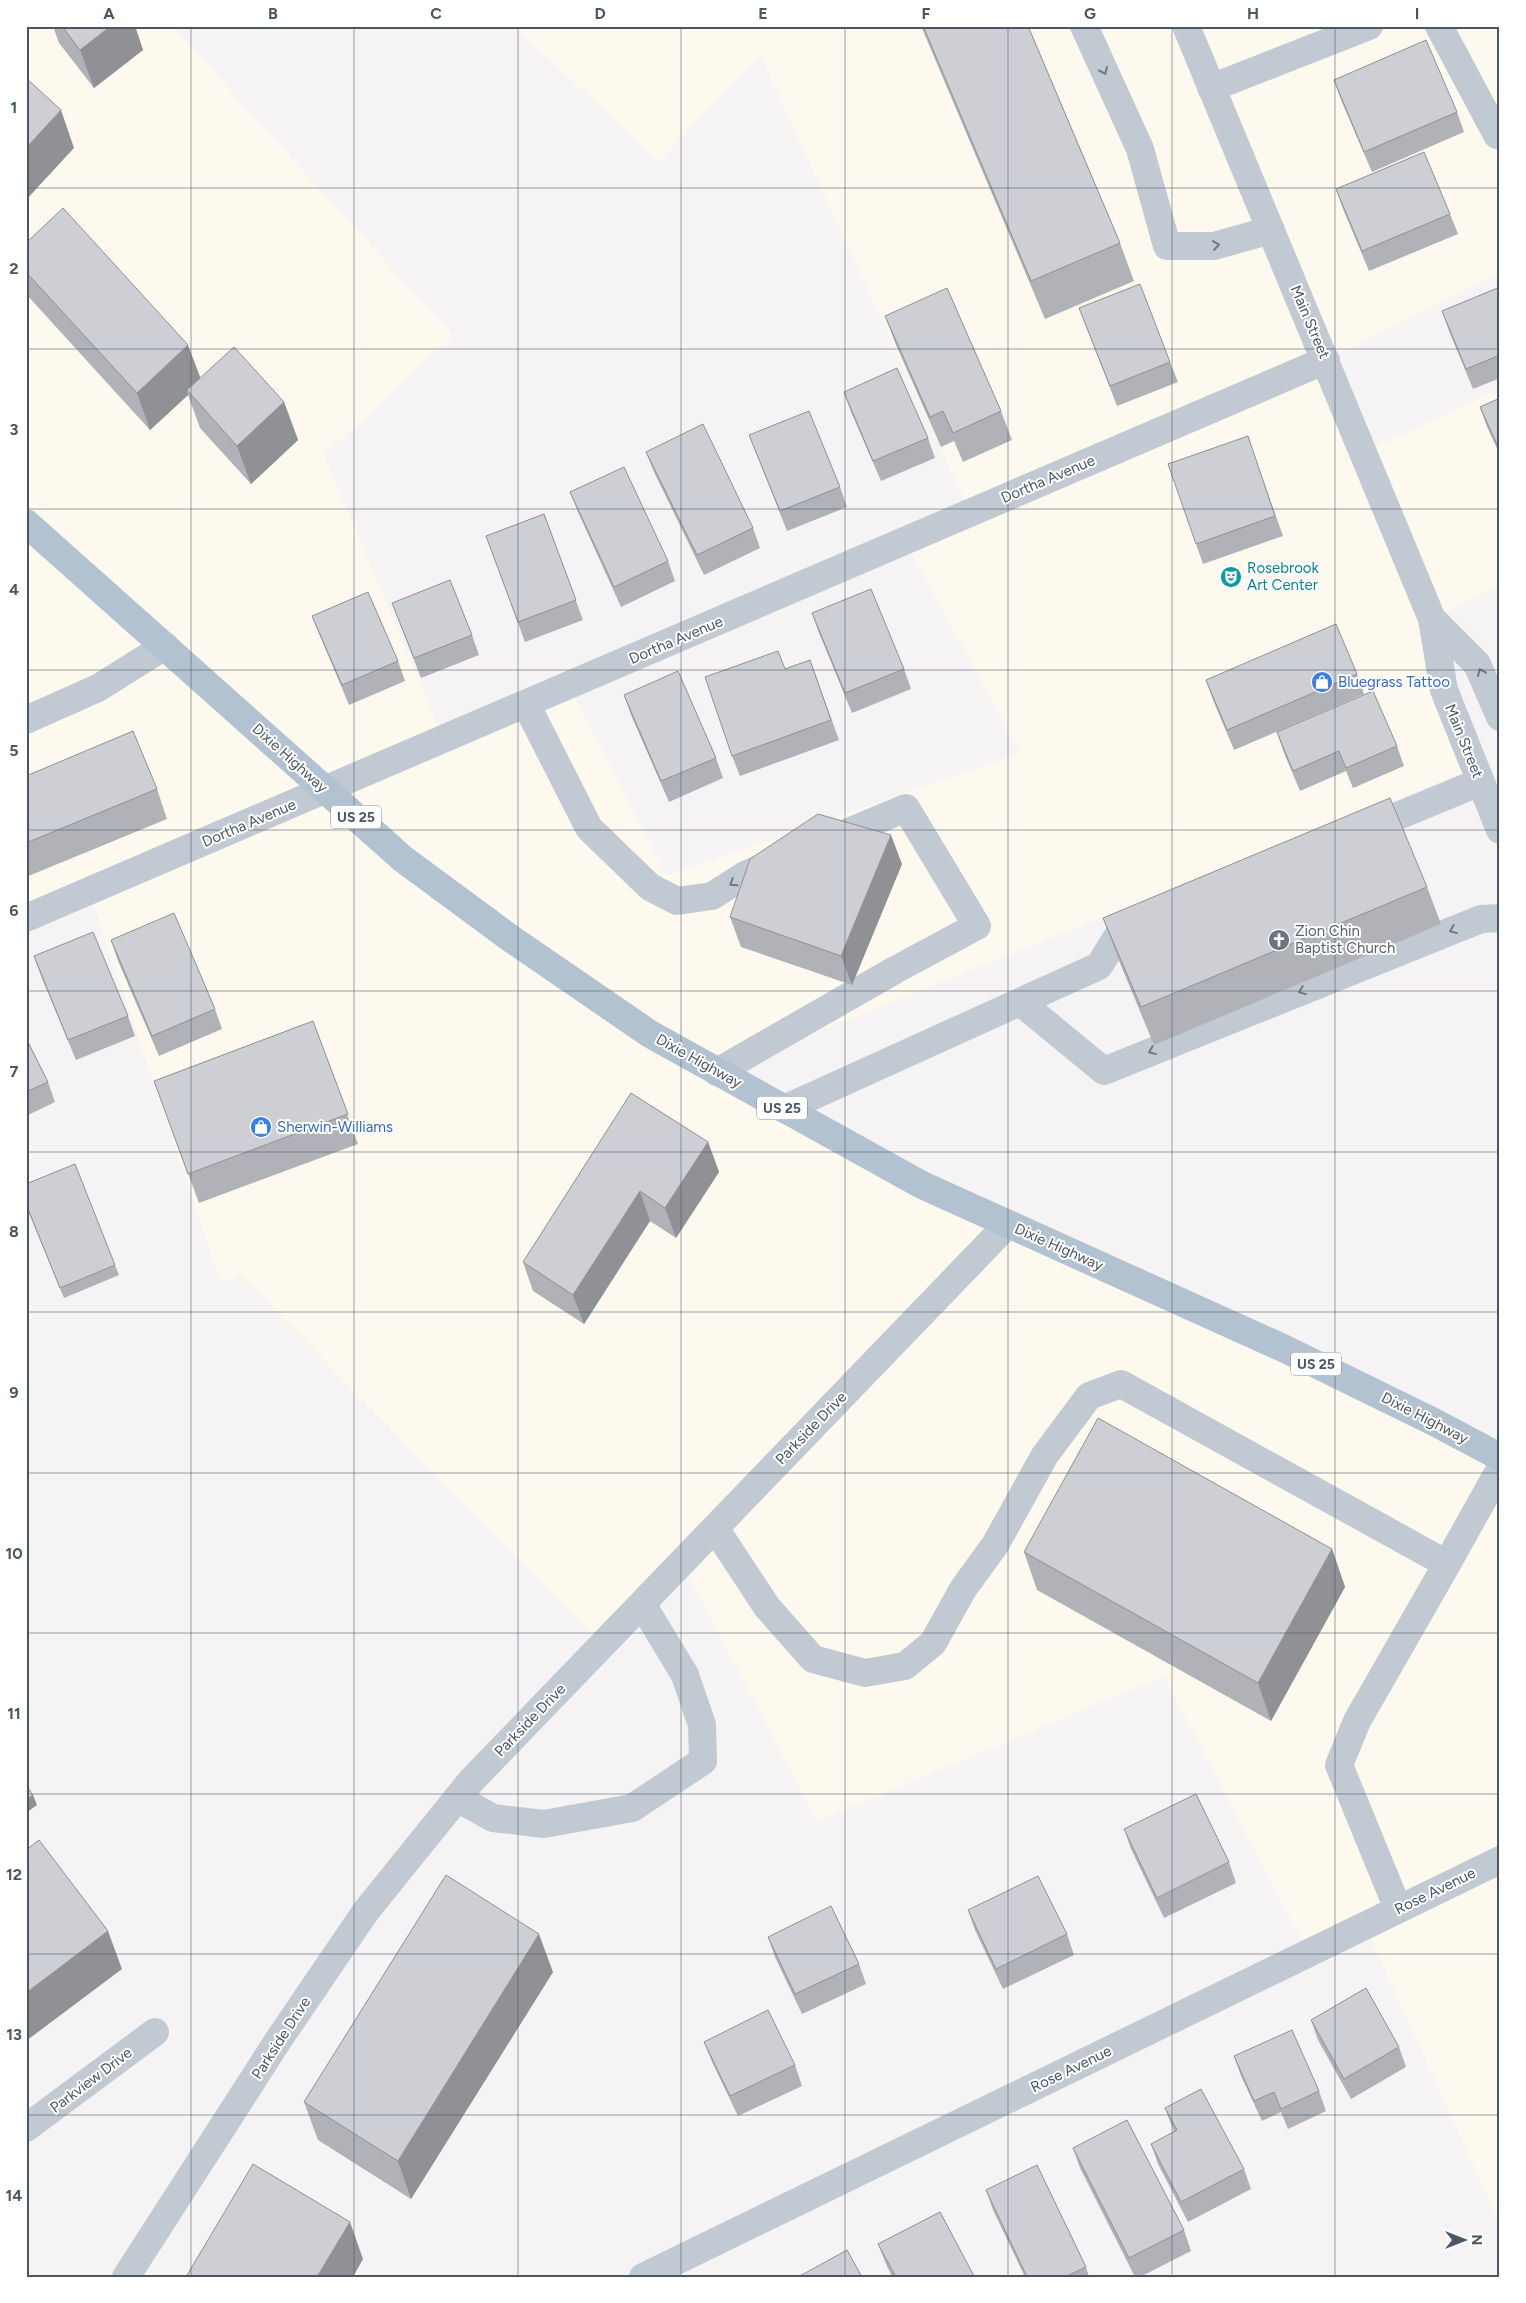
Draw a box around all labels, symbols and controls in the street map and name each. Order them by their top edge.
text: A [103,4,115,23]
text: B [268,4,278,23]
text: C [430,4,442,23]
text: D [594,4,606,23]
text: E [758,4,768,23]
text: F [922,4,931,23]
text: G [1084,4,1096,23]
text: H [1247,4,1259,23]
text: I [1415,4,1419,23]
one-way arrow [1098,66,1108,75]
text: 1 [11,98,17,117]
one-way arrow [1211,240,1220,250]
text: 2 [9,259,19,278]
street label: Main Street [1286,283,1334,362]
text: 3 [10,420,19,439]
street label: Dortha Avenue [998,451,1098,507]
place label: Rosebrook Art Center [1247,559,1320,594]
theatre icon: Rosebrook Art Center [1219,565,1243,589]
text: 4 [9,580,19,599]
street label: Dortha Avenue [626,612,726,668]
one-way arrow [1476,669,1486,677]
shop icon: Bluegrass Tattoo [1310,670,1334,694]
place label: Bluegrass Tattoo [1338,673,1450,691]
street label: Main Street [1441,702,1487,781]
street label: Dixie Highway [249,719,331,797]
text: 5 [9,741,19,760]
street label: Dortha Avenue [199,795,299,851]
road number: US 25 [331,806,381,829]
one-way arrow [729,876,738,886]
text: 6 [9,901,19,920]
place label: Zion Chin Baptist Church [1295,922,1395,957]
one-way arrow [1449,924,1458,934]
church icon: Zion Chin Baptist Church [1267,928,1291,952]
one-way arrow [1299,985,1307,995]
street label: Dixie Highway [653,1030,745,1092]
one-way arrow [1148,1045,1157,1056]
text: 7 [10,1062,19,1081]
road number: US 25 [757,1096,807,1120]
shop icon: Sherwin-Williams [249,1115,273,1139]
place label: Sherwin-Williams [277,1118,393,1136]
street label: Dixie Highway [1012,1219,1106,1275]
text: 8 [9,1222,19,1241]
road number: US 25 [1291,1352,1341,1376]
text: 9 [9,1383,19,1402]
street label: Parkside Drive [772,1388,850,1468]
street label: Dixie Highway [1379,1388,1472,1448]
text: 10 [5,1544,23,1563]
street label: Parkside Drive [491,1680,569,1760]
text: 11 [7,1704,21,1723]
street label: Rose Avenue [1392,1864,1478,1918]
text: 12 [6,1865,22,1884]
street label: Parkside Drive [248,1994,314,2082]
text: 13 [6,2025,22,2044]
street label: Rose Avenue [1028,2042,1114,2096]
street label: Parkview Drive [46,2043,136,2117]
text: 14 [6,2186,22,2205]
north arrow [1438,2216,1488,2266]
text: N [1468,2235,1485,2245]

